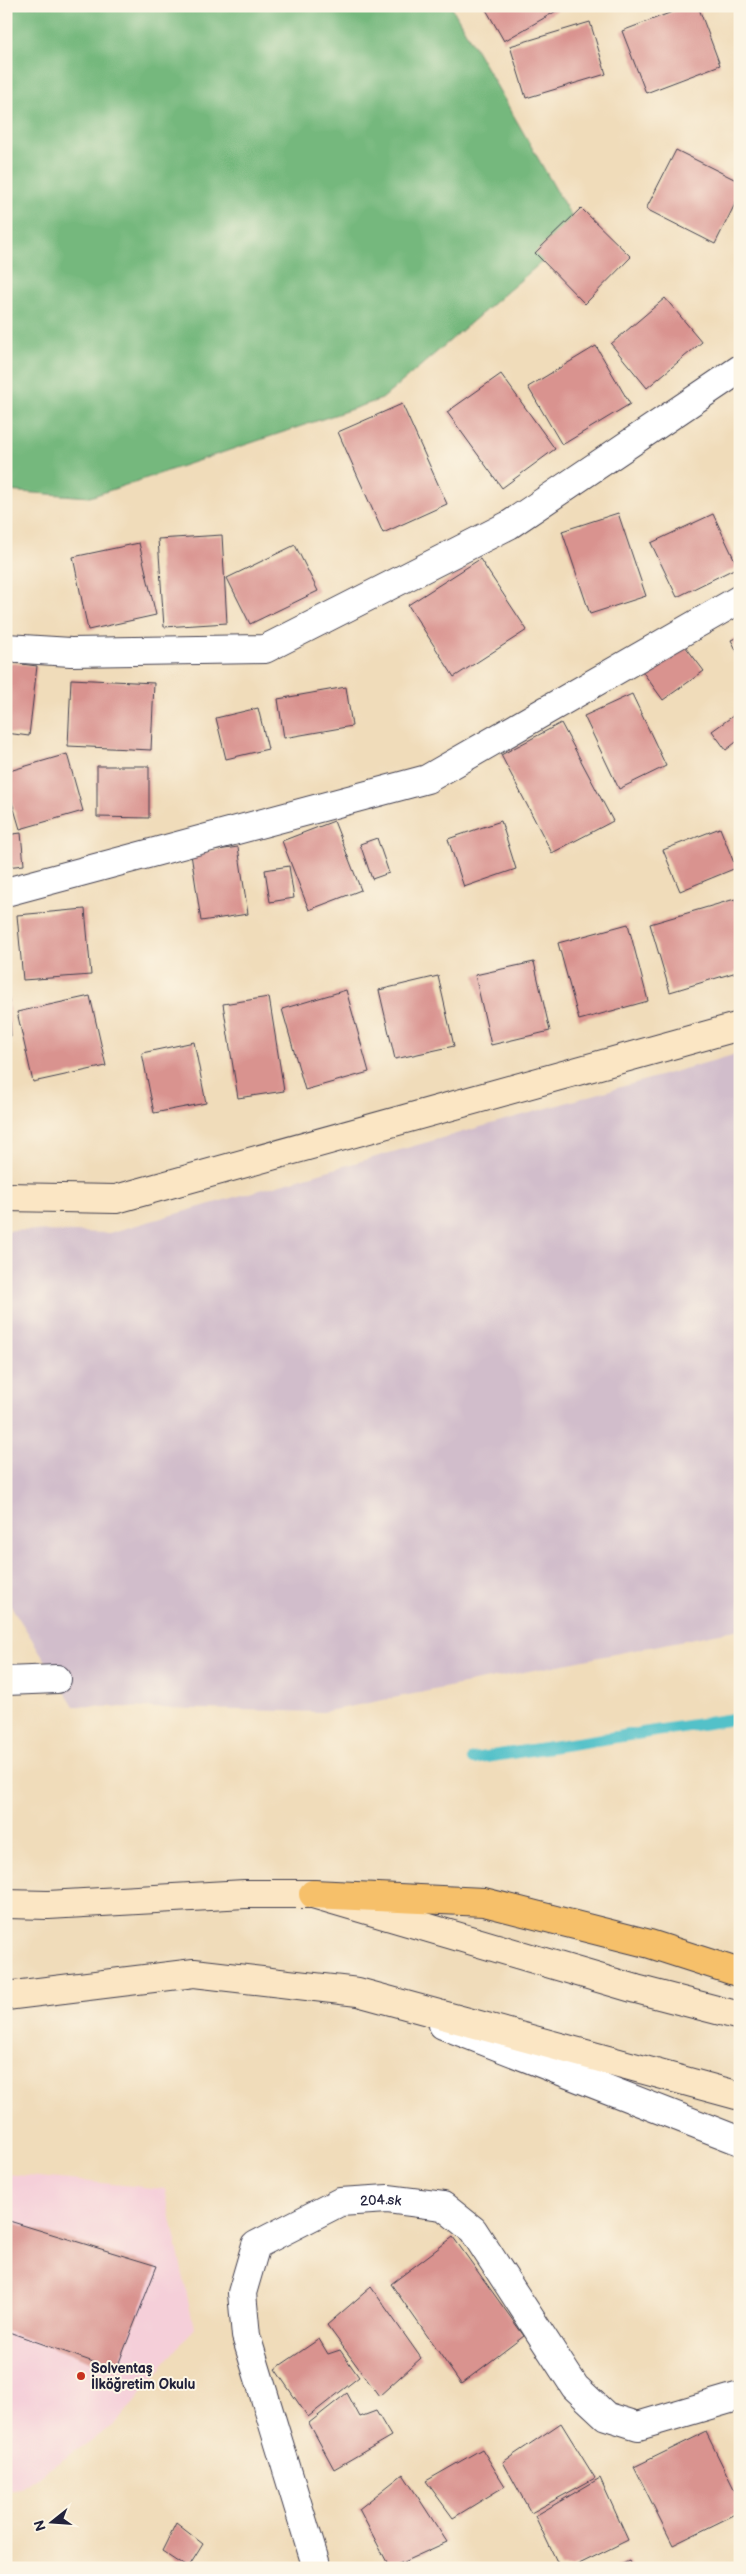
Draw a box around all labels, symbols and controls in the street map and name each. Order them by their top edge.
street label: 204.sk [359,2191,403,2209]
place label: Solventaş İlköğretim Okulu [91,2360,195,2393]
marker: Solventaş İlköğretim Okulu [75,2370,87,2382]
north arrow [28,2496,78,2546]
text: N [30,2518,50,2533]

